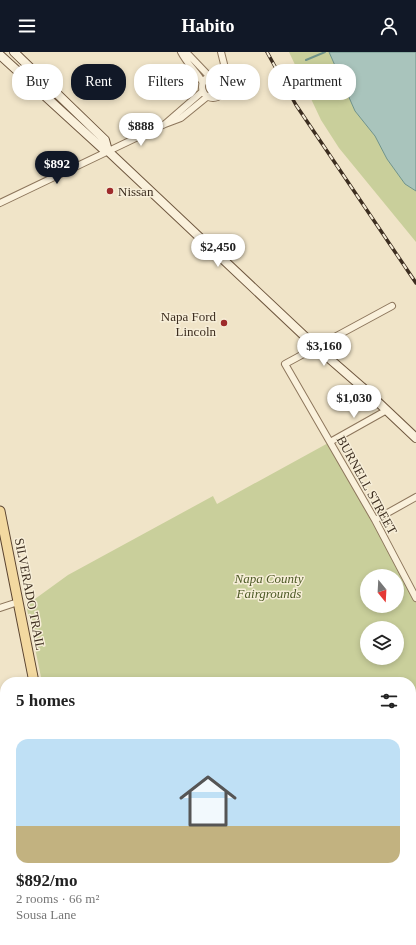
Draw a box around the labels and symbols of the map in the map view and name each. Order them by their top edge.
pin: $888 [117,113,165,147]
pin: $892 [33,151,81,185]
place label: Nissan [118,184,154,199]
marker: Nissan [105,186,115,196]
pin: $2,450 [185,234,251,268]
place label: Napa Ford Lincoln [161,309,216,339]
marker: Napa Ford Lincoln [219,318,229,328]
pin: $3,160 [291,333,357,367]
pin: $1,030 [321,385,387,419]
street label: BURNELL STREET [334,433,400,537]
street label: SILVERADO TRAIL [12,537,48,651]
north arrow [360,569,404,613]
park label: Napa County Fairgrounds [234,571,304,601]

